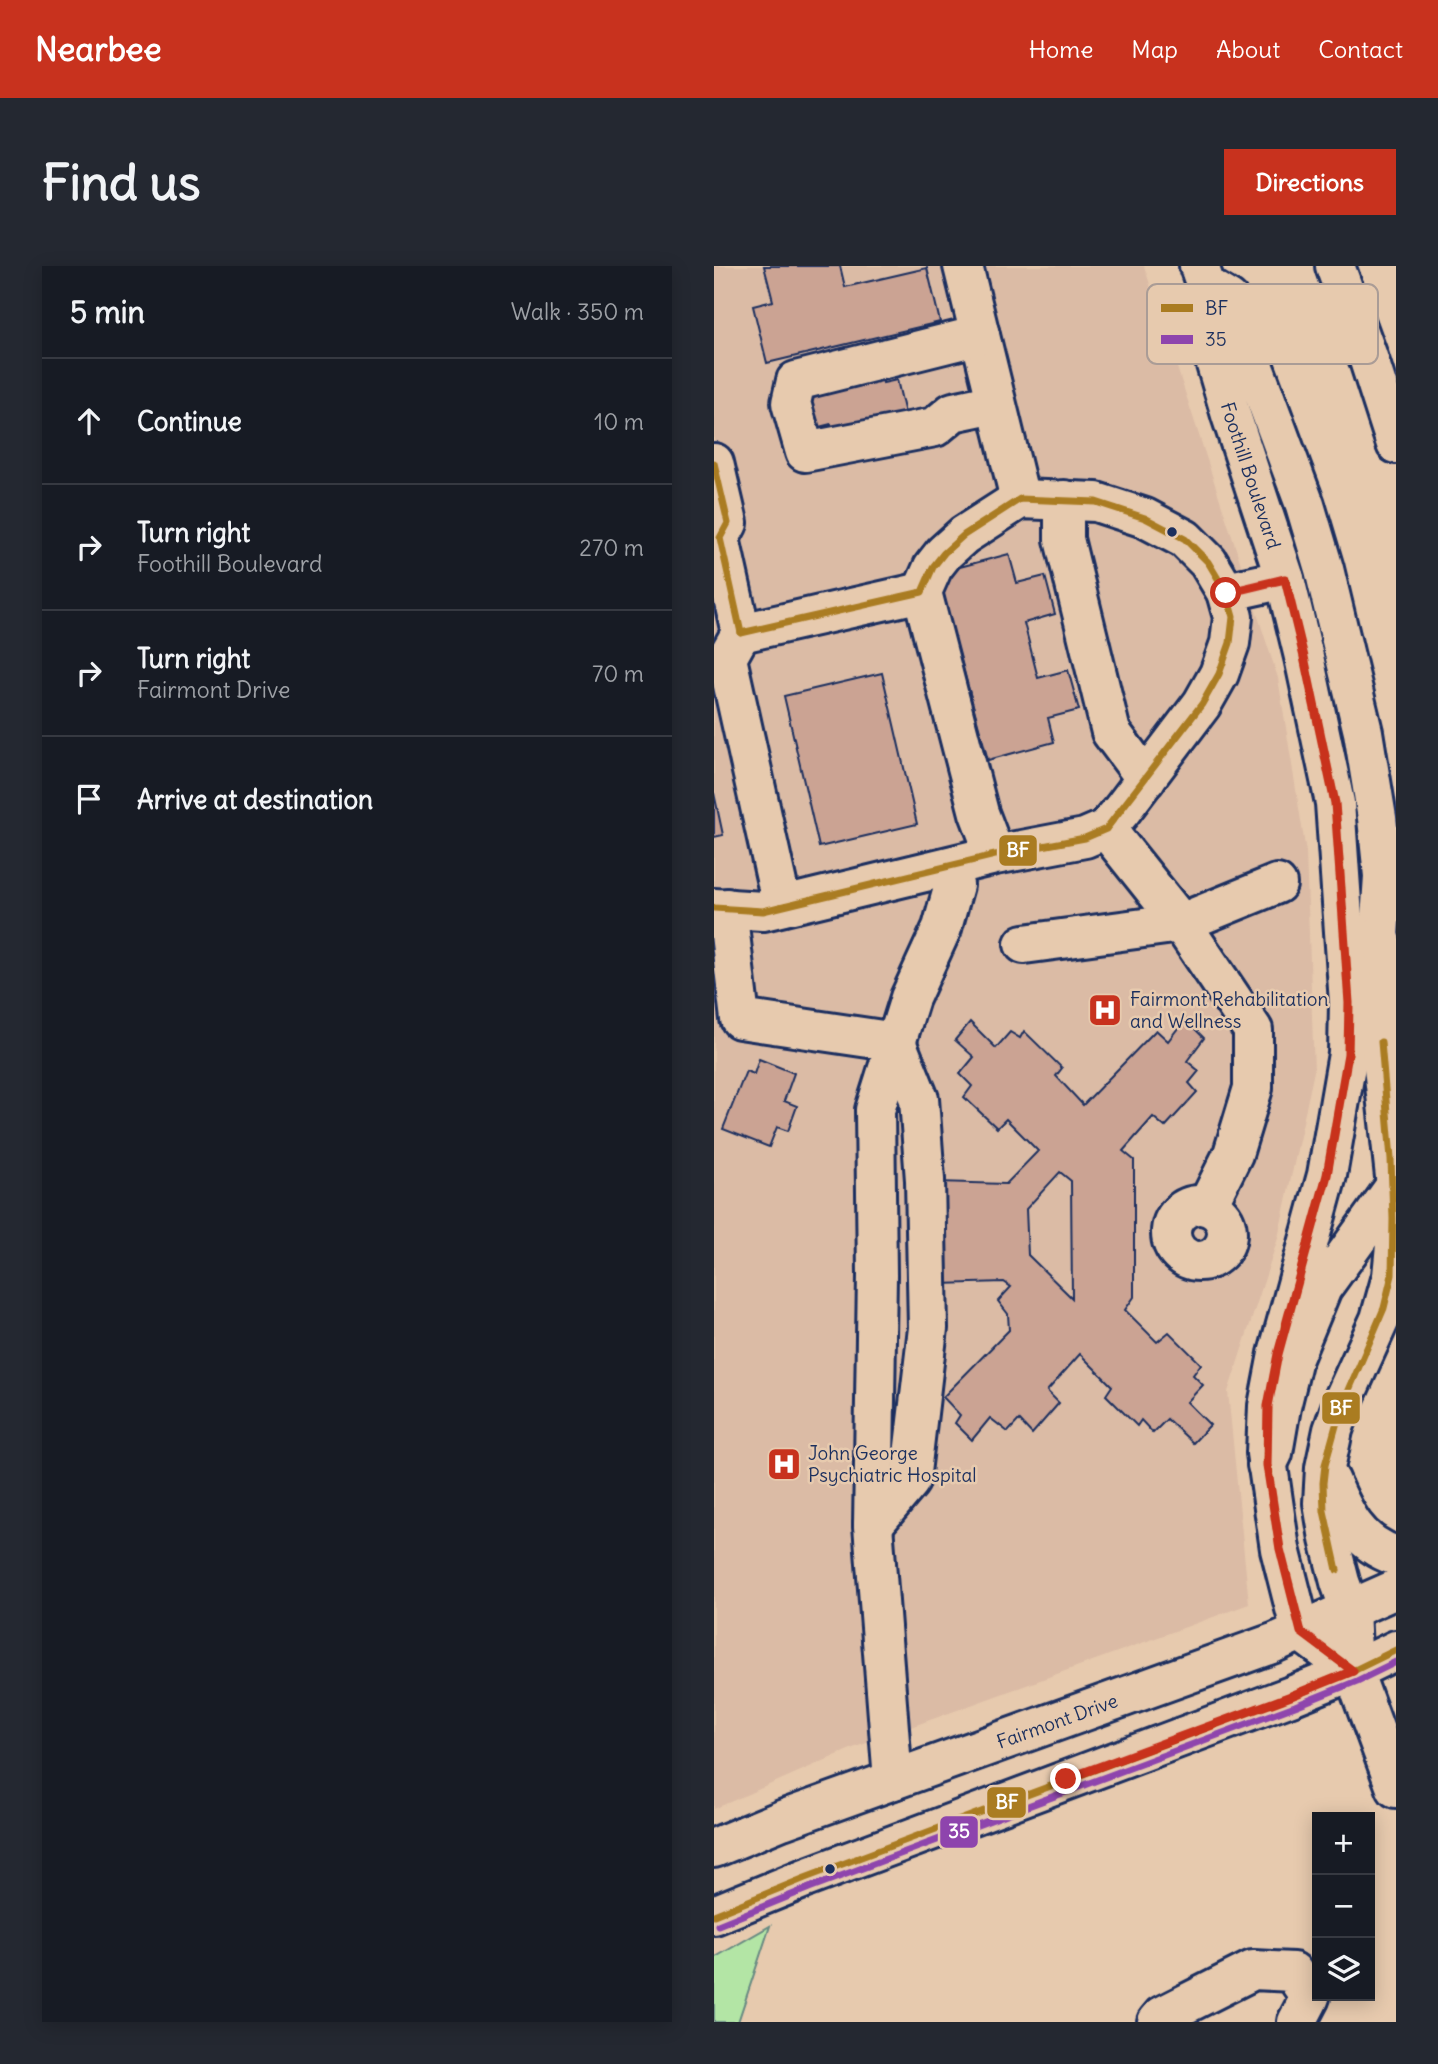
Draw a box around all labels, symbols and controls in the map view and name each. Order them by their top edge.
text: Nearbee [35,28,161,70]
text: Home [1029,34,1093,64]
text: Map [1131,34,1178,64]
text: About [1216,34,1280,64]
text: Contact [1318,34,1403,64]
button: Directions [1224,149,1396,215]
text: Find us [42,152,200,213]
legend [1147,284,1378,364]
text: 5 min [70,293,145,331]
text: BF [1205,296,1228,320]
text: Walk · 350 m [511,297,644,326]
text: 35 [1205,327,1227,351]
street label: Foothill Boulevard [1216,399,1286,552]
icon: ahead [70,402,108,440]
text: Continue [137,405,242,438]
text: 10 m [594,407,644,436]
text: Turn right [137,516,250,549]
unlabelled marker [1165,525,1179,539]
icon: right [70,528,108,566]
text: 270 m [579,533,644,562]
text: Foothill Boulevard [137,549,322,578]
route start [1210,577,1241,608]
text: Turn right [137,642,250,675]
icon: right [70,654,108,692]
text: 70 m [592,659,644,688]
text: Fairmont Drive [137,675,290,704]
icon: arrive [70,780,108,818]
text: Arrive at destination [137,783,373,816]
line badge: BF [998,834,1038,867]
text: BF [1006,838,1030,862]
place label: Fairmont Rehabilitation and Wellness [1130,987,1328,1033]
hospital icon: Fairmont Rehabilitation and Wellness [1086,991,1124,1029]
line badge: BF [1321,1391,1361,1425]
text: BF [1329,1396,1353,1420]
place label: John George Psychiatric Hospital [808,1441,977,1487]
hospital icon: John George Psychiatric Hospital [765,1445,803,1483]
street label: Fairmont Drive [993,1688,1121,1754]
route end [1050,1763,1081,1794]
line badge: BF [986,1786,1027,1819]
text: BF [995,1790,1019,1814]
map controls [1312,1812,1375,2001]
button: + [1312,1812,1375,1875]
line badge: 35 [939,1815,979,1849]
text: 35 [948,1819,970,1843]
unlabelled marker [823,1862,837,1876]
button: − [1312,1875,1375,1938]
button: layers [1312,1938,1375,2001]

